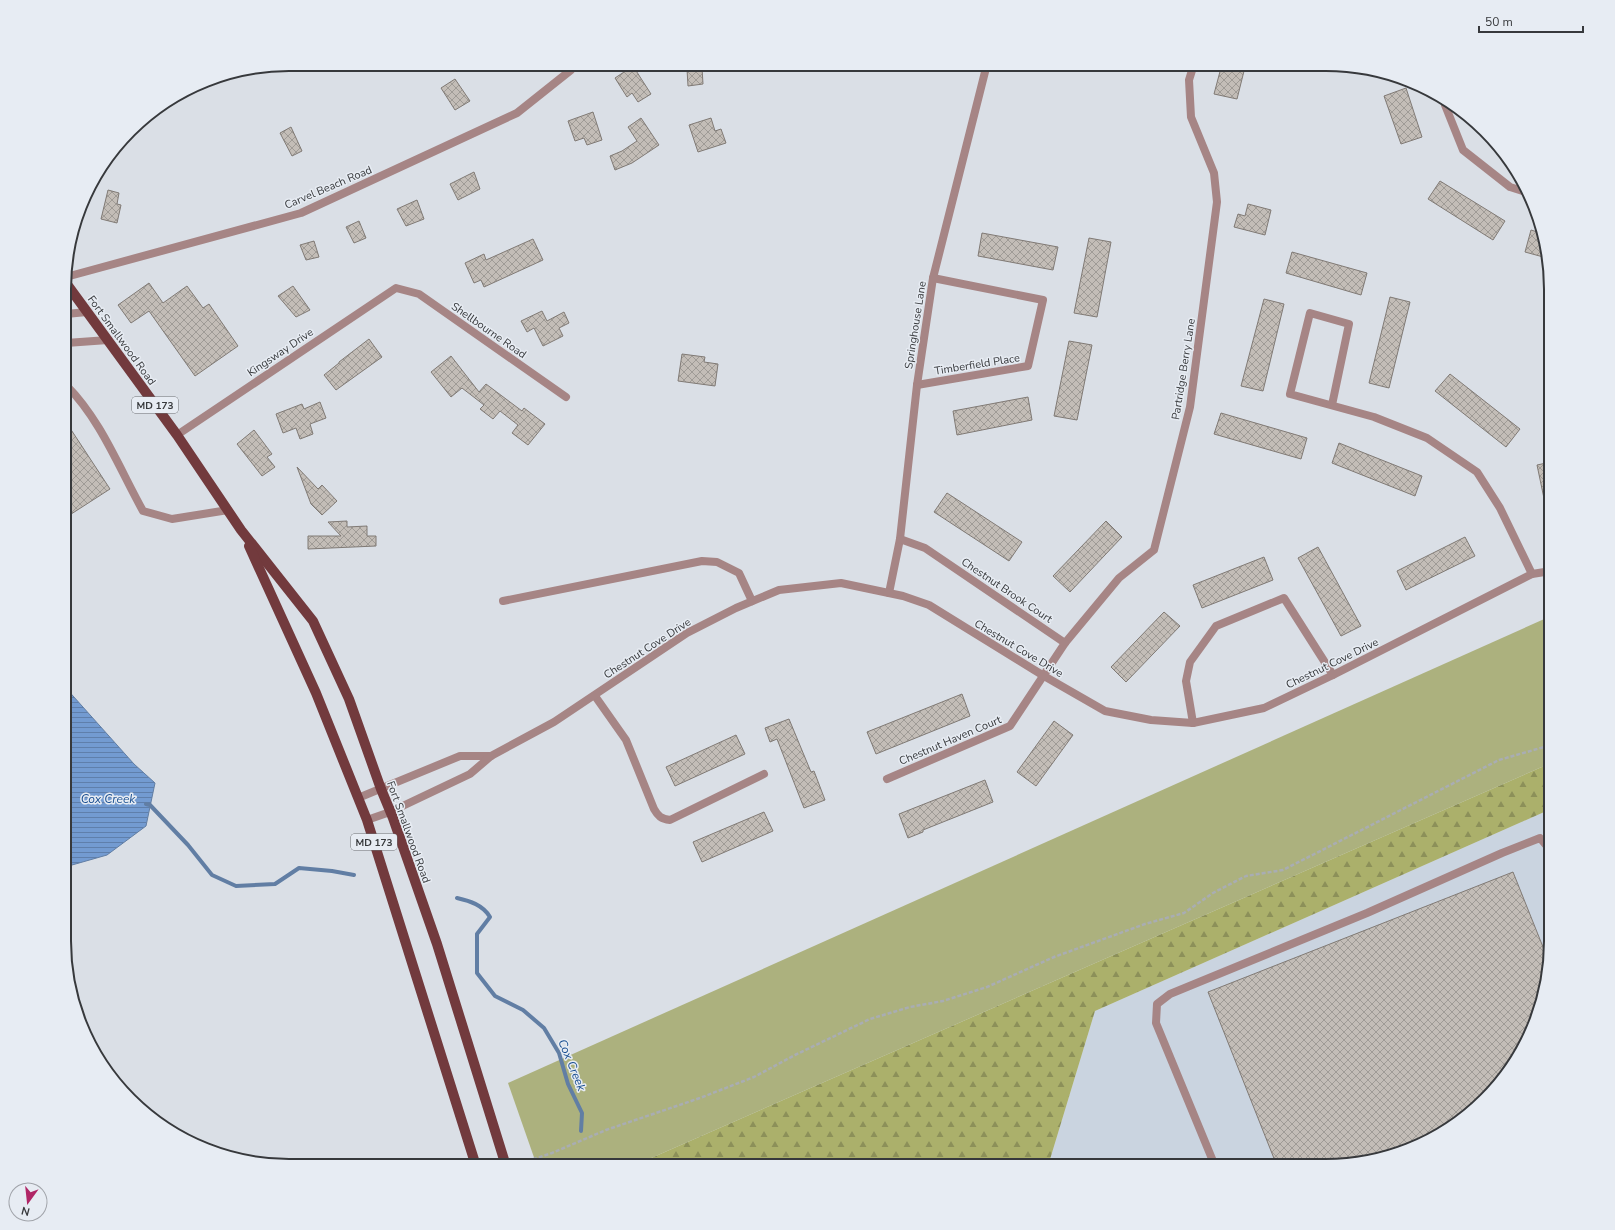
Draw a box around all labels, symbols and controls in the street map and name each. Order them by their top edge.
scale bar [1479,8,1583,34]
text: 50 m [1485,14,1513,30]
street label: Carvel Beach Road [282,162,374,213]
street label: Springhouse Lane [901,280,930,370]
street label: Fort Smallwood Road [84,292,159,388]
street label: Shellbourne Road [448,299,529,362]
street label: Partridge Berry Lane [1168,317,1199,421]
street label: Kingsway Drive [244,325,316,380]
street label: Timberfield Place [933,350,1021,379]
road number: MD 173 [132,397,178,413]
street label: Chestnut Brook Court [958,554,1055,627]
street label: Chestnut Cove Drive [601,615,694,682]
street label: Chestnut Cove Drive [972,616,1066,681]
street label: Chestnut Cove Drive [1284,634,1381,692]
street label: Chestnut Haven Court [897,712,1004,769]
street label: Fort Smallwood Road [383,779,434,885]
water label: Cox Creek [81,791,136,807]
road number: MD 173 [351,834,397,850]
water label: Cox Creek [554,1037,590,1094]
north arrow [8,1182,48,1222]
text: N [20,1203,31,1219]

